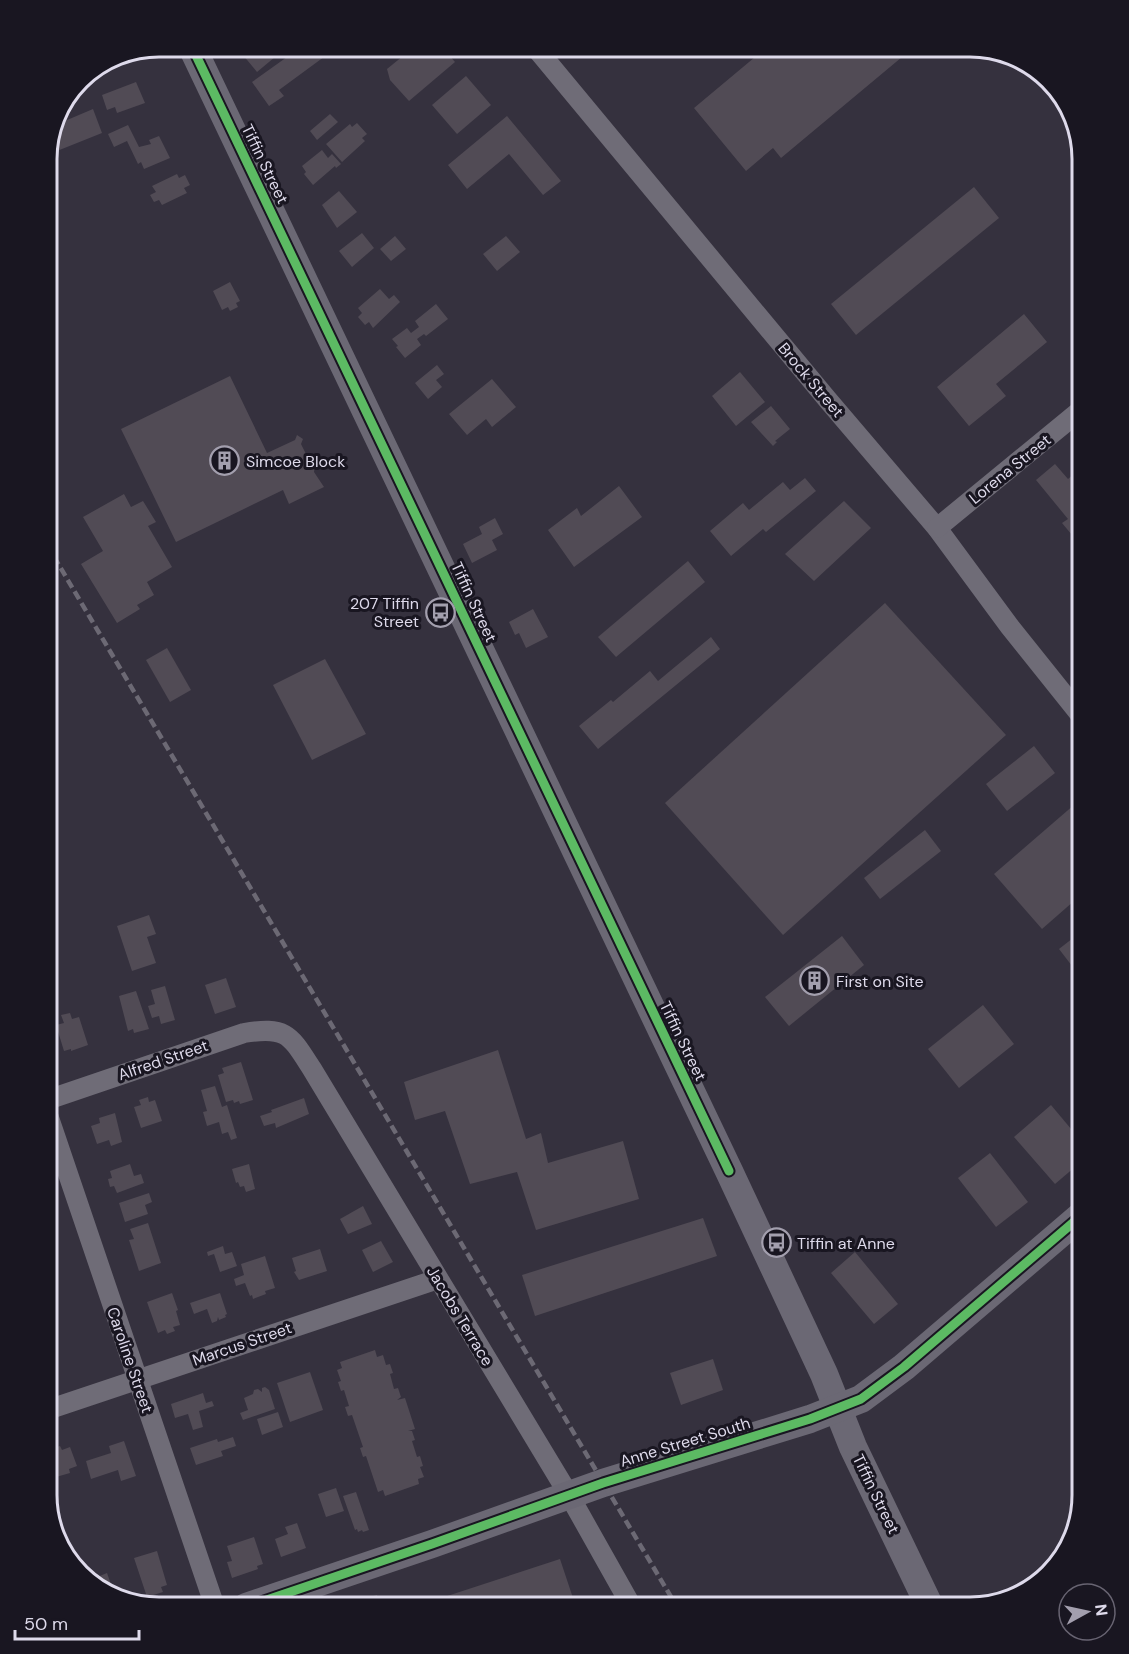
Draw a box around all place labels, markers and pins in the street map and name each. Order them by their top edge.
building icon: Simcoe Block [209,445,241,477]
place label: Simcoe Block [246,451,345,472]
place label: 207 Tiffin Street [350,593,419,632]
bus stop icon: 207 Tiffin Street [424,596,456,628]
building icon: First on Site [799,965,831,997]
place label: First on Site [836,971,924,992]
bus stop icon: Tiffin at Anne [760,1227,792,1259]
place label: Tiffin at Anne [797,1233,895,1254]

